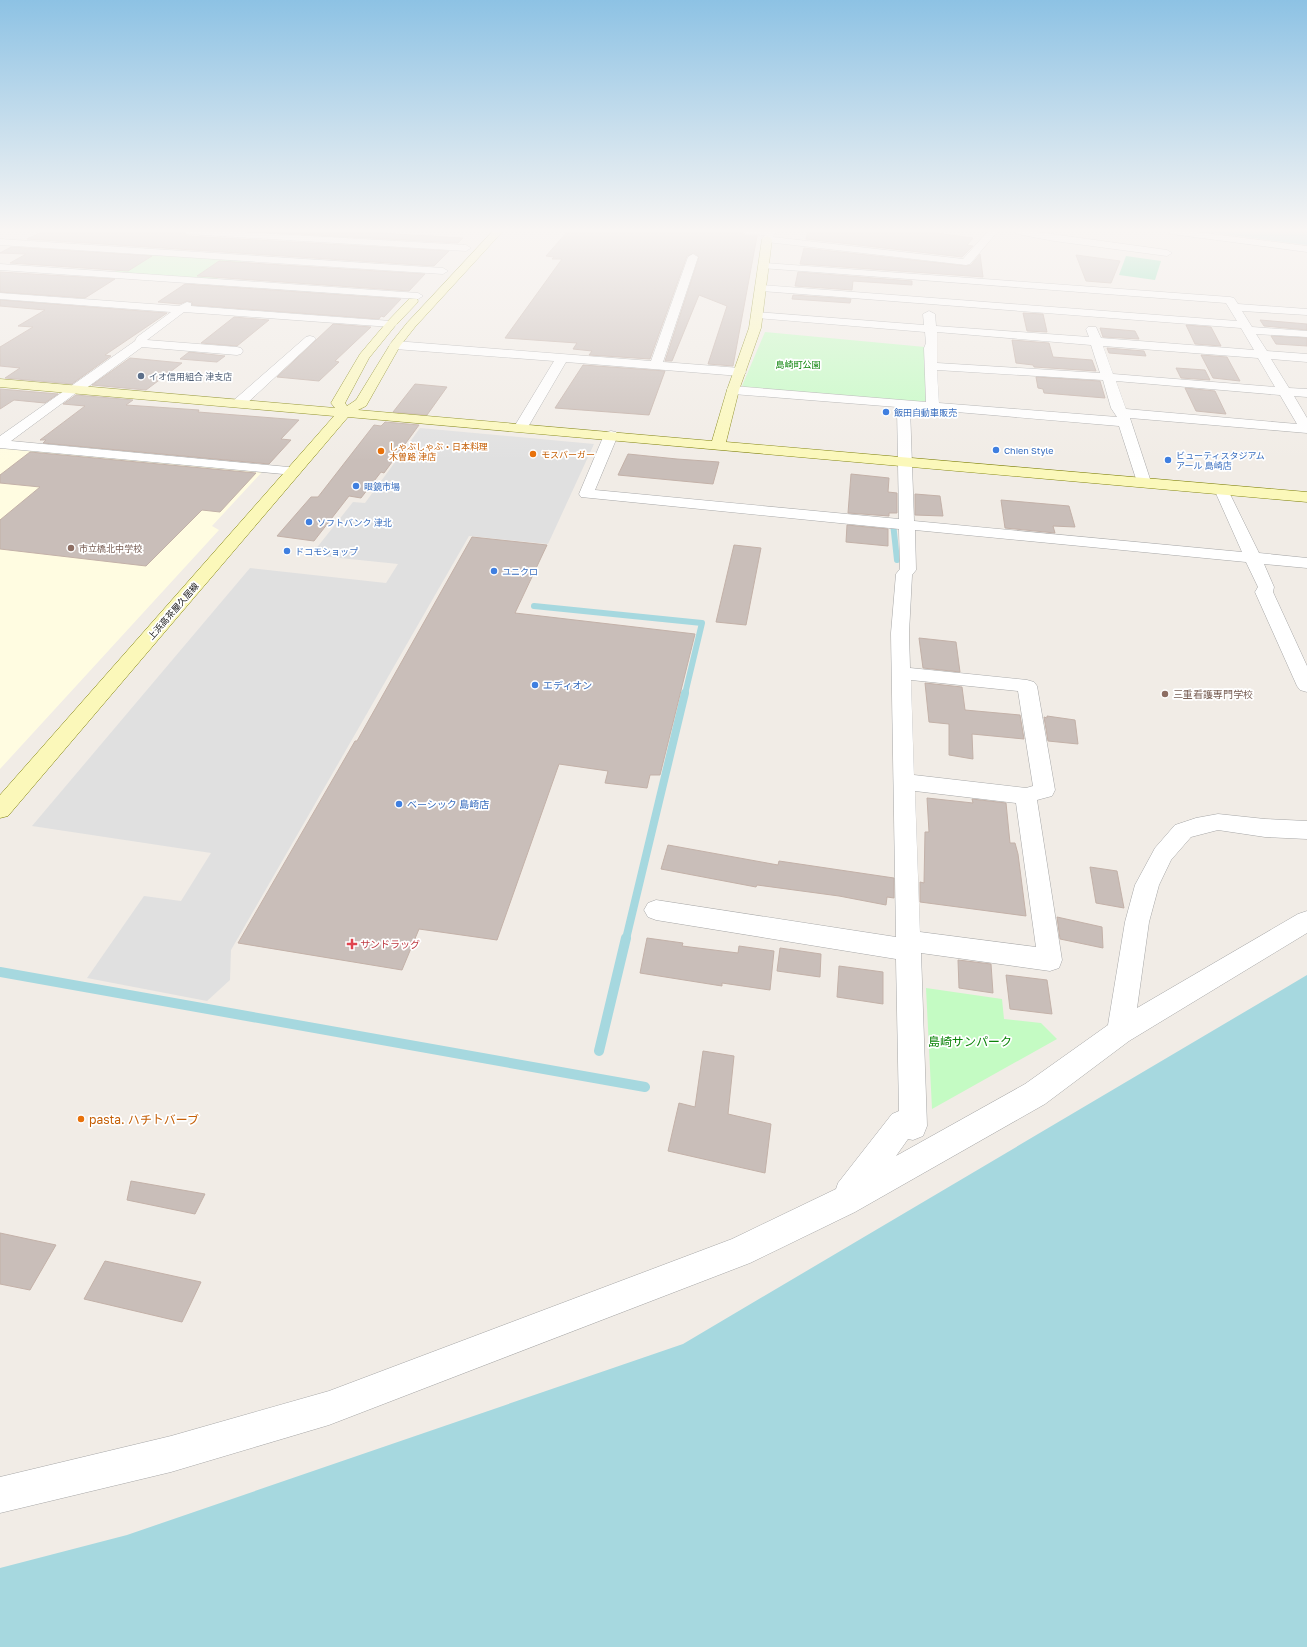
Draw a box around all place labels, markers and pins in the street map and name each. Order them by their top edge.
marker: イオ信用組合 津支店 [136,371,146,381]
place label: イオ信用組合 津支店 [149,371,232,382]
marker: 飯田自動車販売 [881,407,891,417]
place label: 飯田自動車販売 [894,407,957,418]
place label: しゃぶしゃぶ・日本料理 木曽路 津店 [389,441,488,462]
marker: Chien Style [991,445,1001,455]
place label: Chien Style [1004,445,1053,456]
marker: しゃぶしゃぶ・日本料理 木曽路 津店 [376,446,386,456]
marker: モスバーガー [528,449,538,459]
place label: モスバーガー [541,449,595,460]
place label: ビューティスタジアム アール 島崎店 [1176,450,1265,471]
marker: ビューティスタジアム アール 島崎店 [1163,455,1173,465]
marker: 眼鏡市場 [351,481,361,491]
place label: 眼鏡市場 [364,481,400,492]
marker: ソフトバンク 津北 [304,517,314,527]
place label: ソフトバンク 津北 [317,517,392,528]
marker: 市立橋北中学校 [66,543,76,553]
place label: 市立橋北中学校 [79,543,142,554]
marker: ドコモショップ [282,546,292,556]
place label: ドコモショップ [295,546,358,557]
marker: ユニクロ [489,566,499,576]
place label: ユニクロ [502,566,538,577]
place label: エディオン [543,679,592,691]
marker: エディオン [530,680,540,690]
place label: 三重看護専門学校 [1173,688,1253,700]
marker: 三重看護専門学校 [1160,689,1170,699]
place label: ベーシック 島崎店 [407,798,489,810]
marker: ベーシック 島崎店 [394,799,404,809]
place label: サンドラッグ [360,938,420,950]
marker: サンドラッグ [347,939,357,949]
place label: pasta. ハチトバーブ [89,1112,199,1127]
marker: pasta. ハチトバーブ [76,1114,86,1124]

